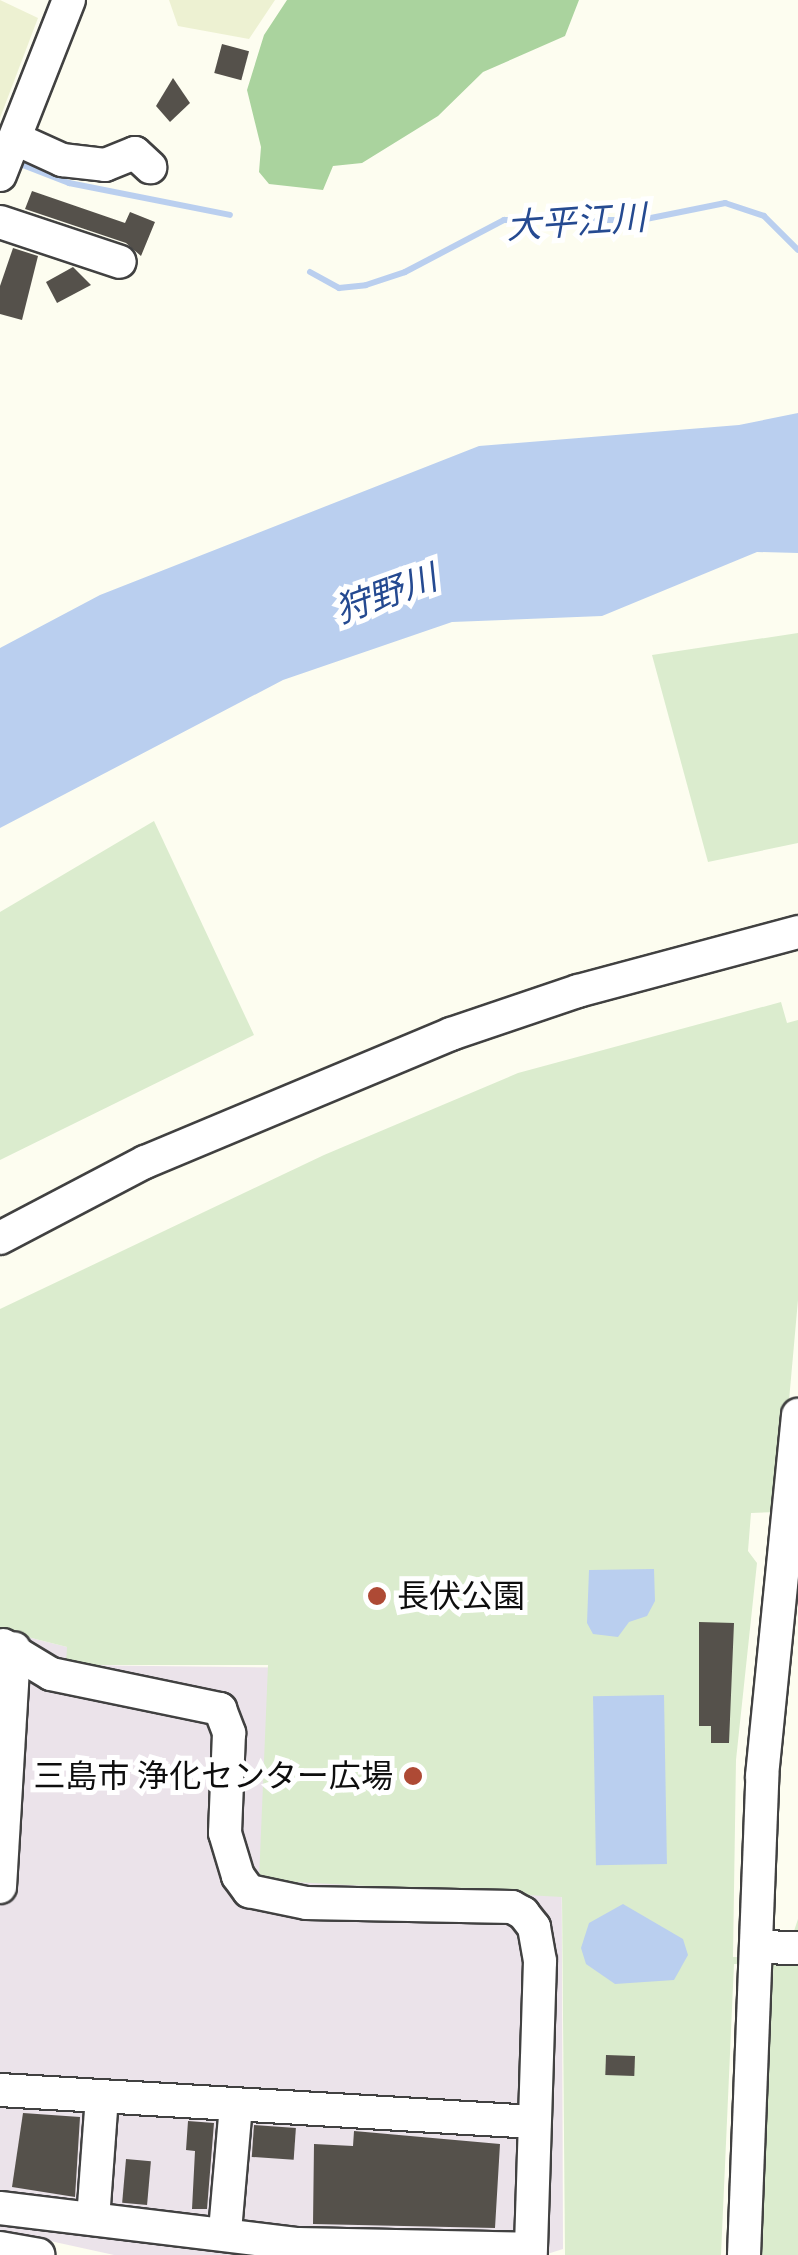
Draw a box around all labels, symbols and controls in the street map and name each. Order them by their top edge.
water label: 大平江川 [505,196,647,248]
water label: 狩野川 [329,556,443,632]
place label: 長伏公園 [397,1577,525,1615]
marker: 長伏公園 [366,1585,388,1607]
place label: 三島市 浄化センター広場 [33,1757,393,1795]
marker: 三島市 浄化センター広場 [402,1765,424,1787]

